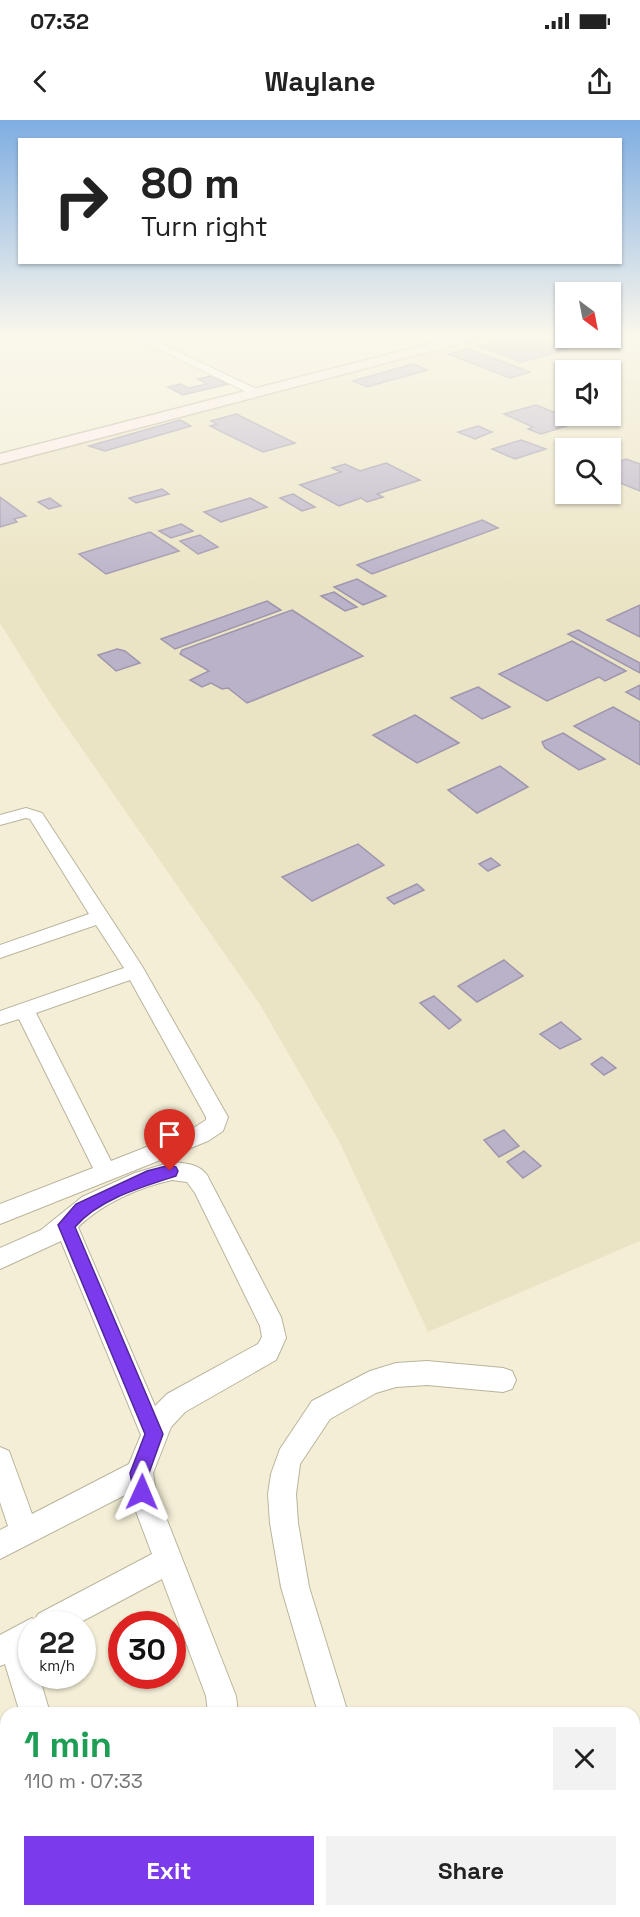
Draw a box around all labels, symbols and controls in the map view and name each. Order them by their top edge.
text: 07:32 [30,7,89,35]
text: Waylane [265,64,375,99]
icon: back [24,65,57,98]
icon: share [583,65,616,98]
text: 80 m [141,157,240,210]
icon: right [42,162,120,240]
text: Turn right [141,209,268,244]
north arrow [555,282,621,348]
map controls [555,282,621,504]
button: sound [555,360,621,426]
button: search [555,438,621,504]
pin [144,1109,195,1171]
icon: arrive [153,1118,186,1151]
position arrow [110,1460,174,1524]
speed limit sign: 30 [108,1611,186,1689]
text: 22 [39,1623,75,1662]
text: km/h [39,1656,75,1675]
text: 1 min [24,1722,112,1768]
button: close [553,1727,616,1790]
text: 110 m · 07:33 [24,1768,143,1794]
button: Exit [24,1836,314,1905]
button: Share [326,1836,616,1905]

